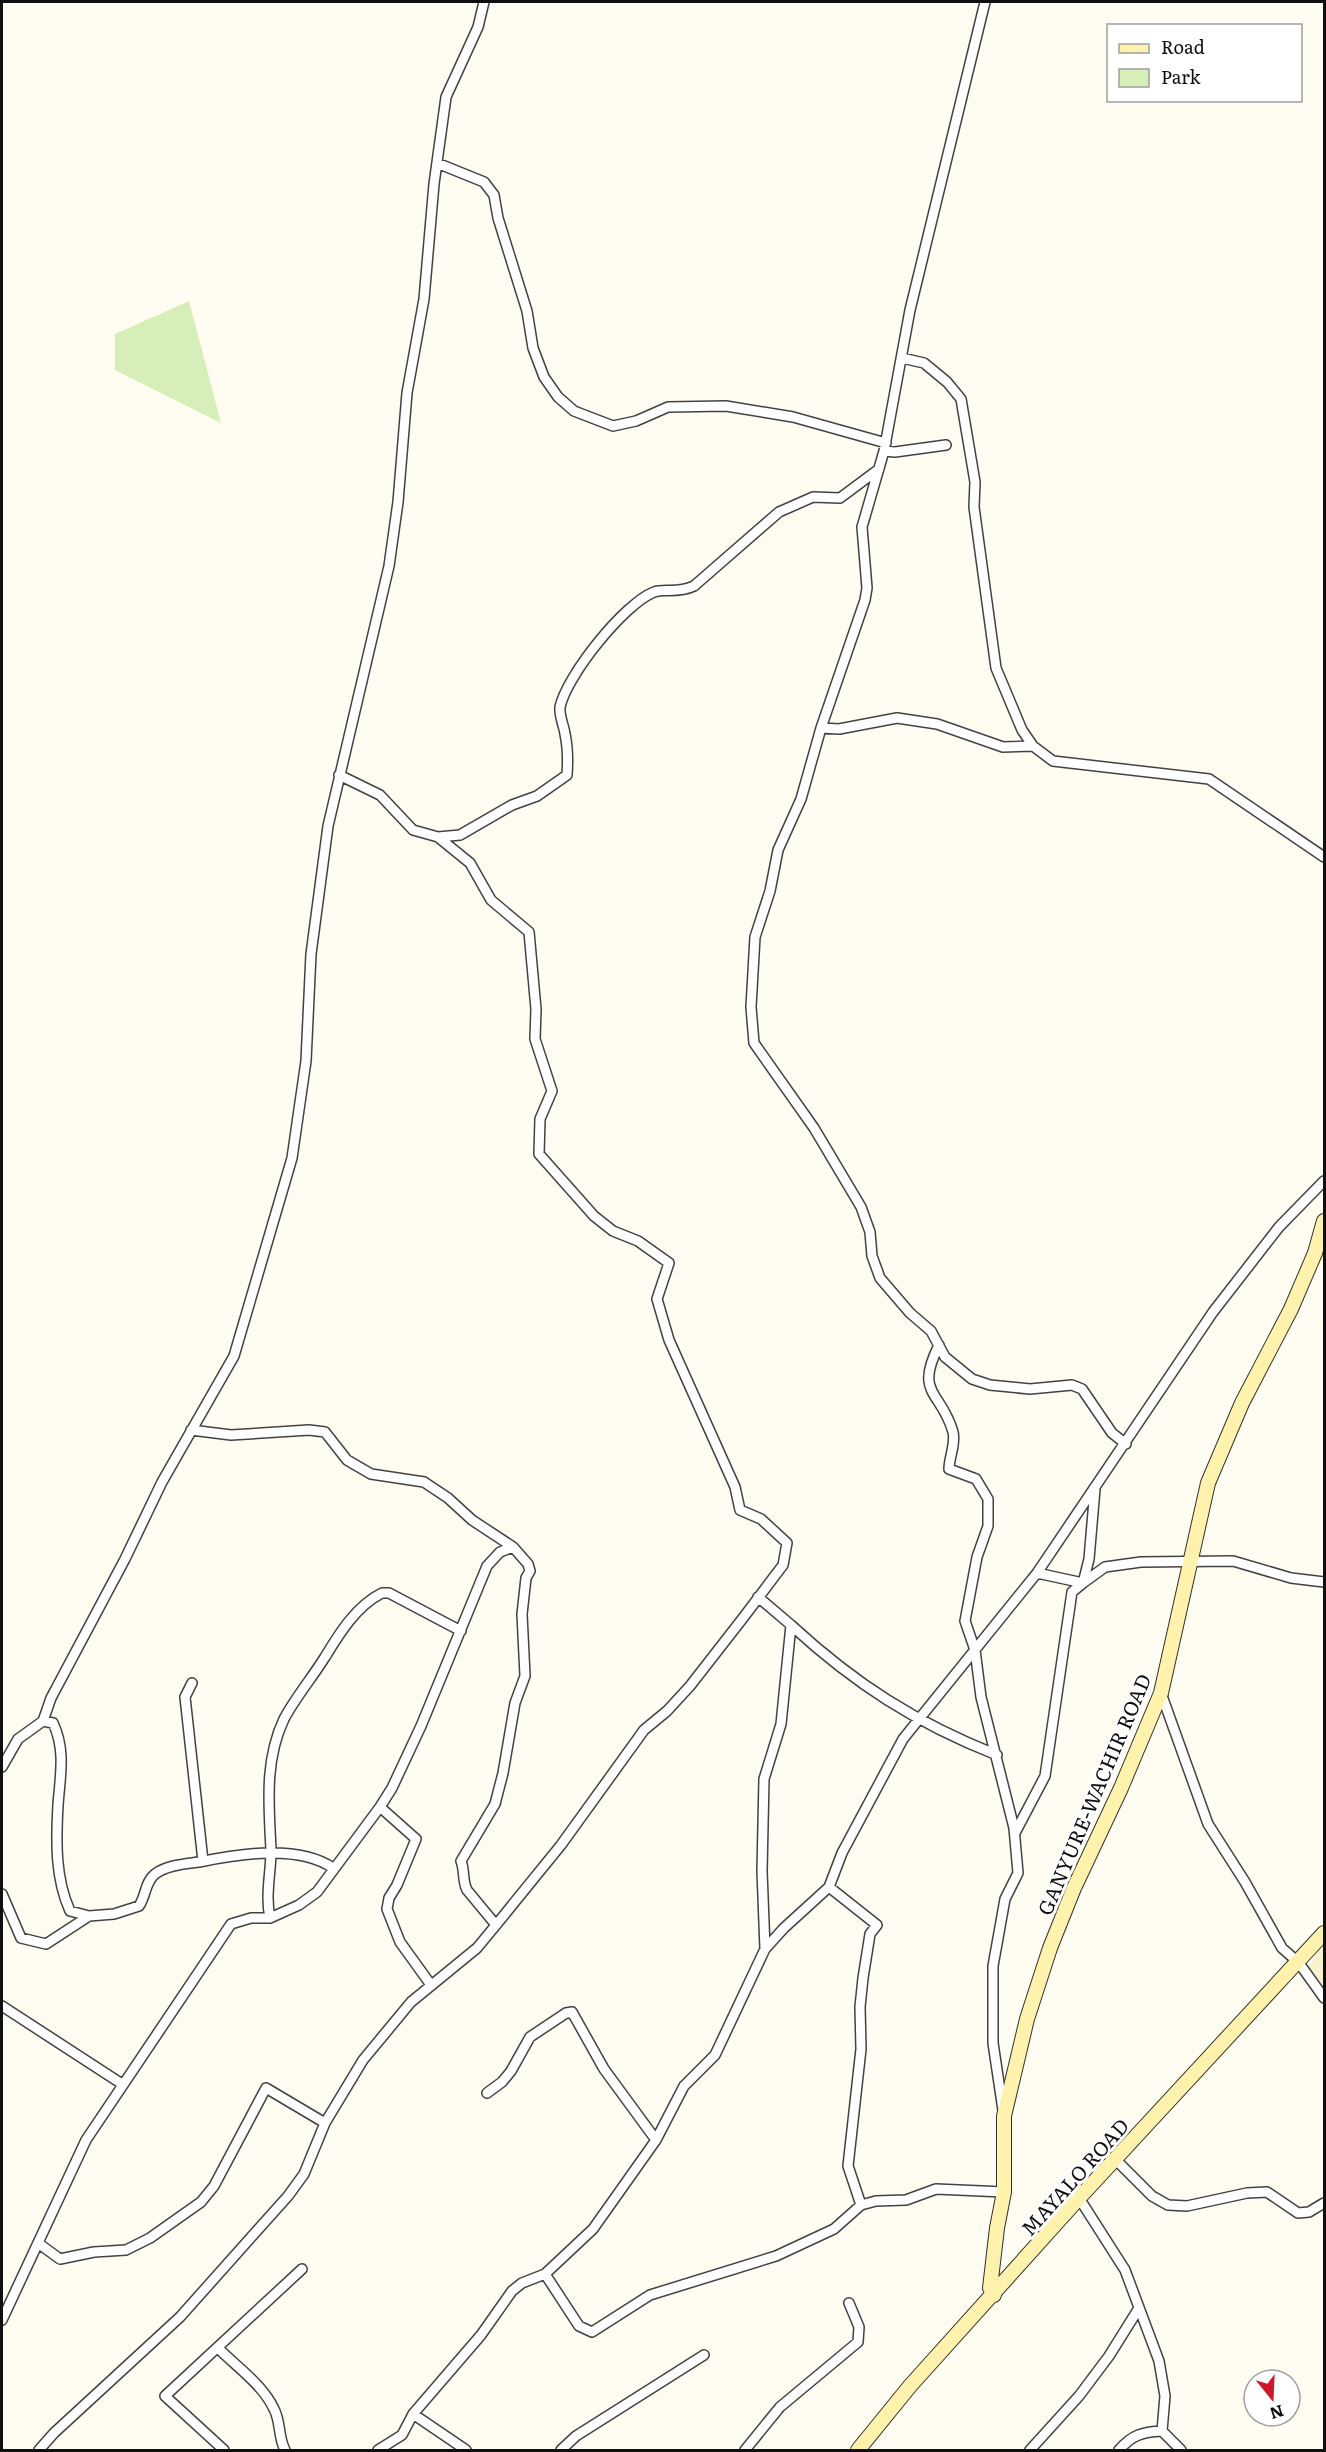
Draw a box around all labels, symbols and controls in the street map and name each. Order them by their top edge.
legend [1107,24,1302,102]
text: Road [1161,33,1205,60]
text: Park [1161,63,1202,90]
street label: GANYURE-WACHIR ROAD [1028,1669,1158,1919]
street label: MAYALO ROAD [1013,2111,1135,2241]
north arrow [1242,2368,1302,2428]
text: N [1267,2400,1287,2427]

